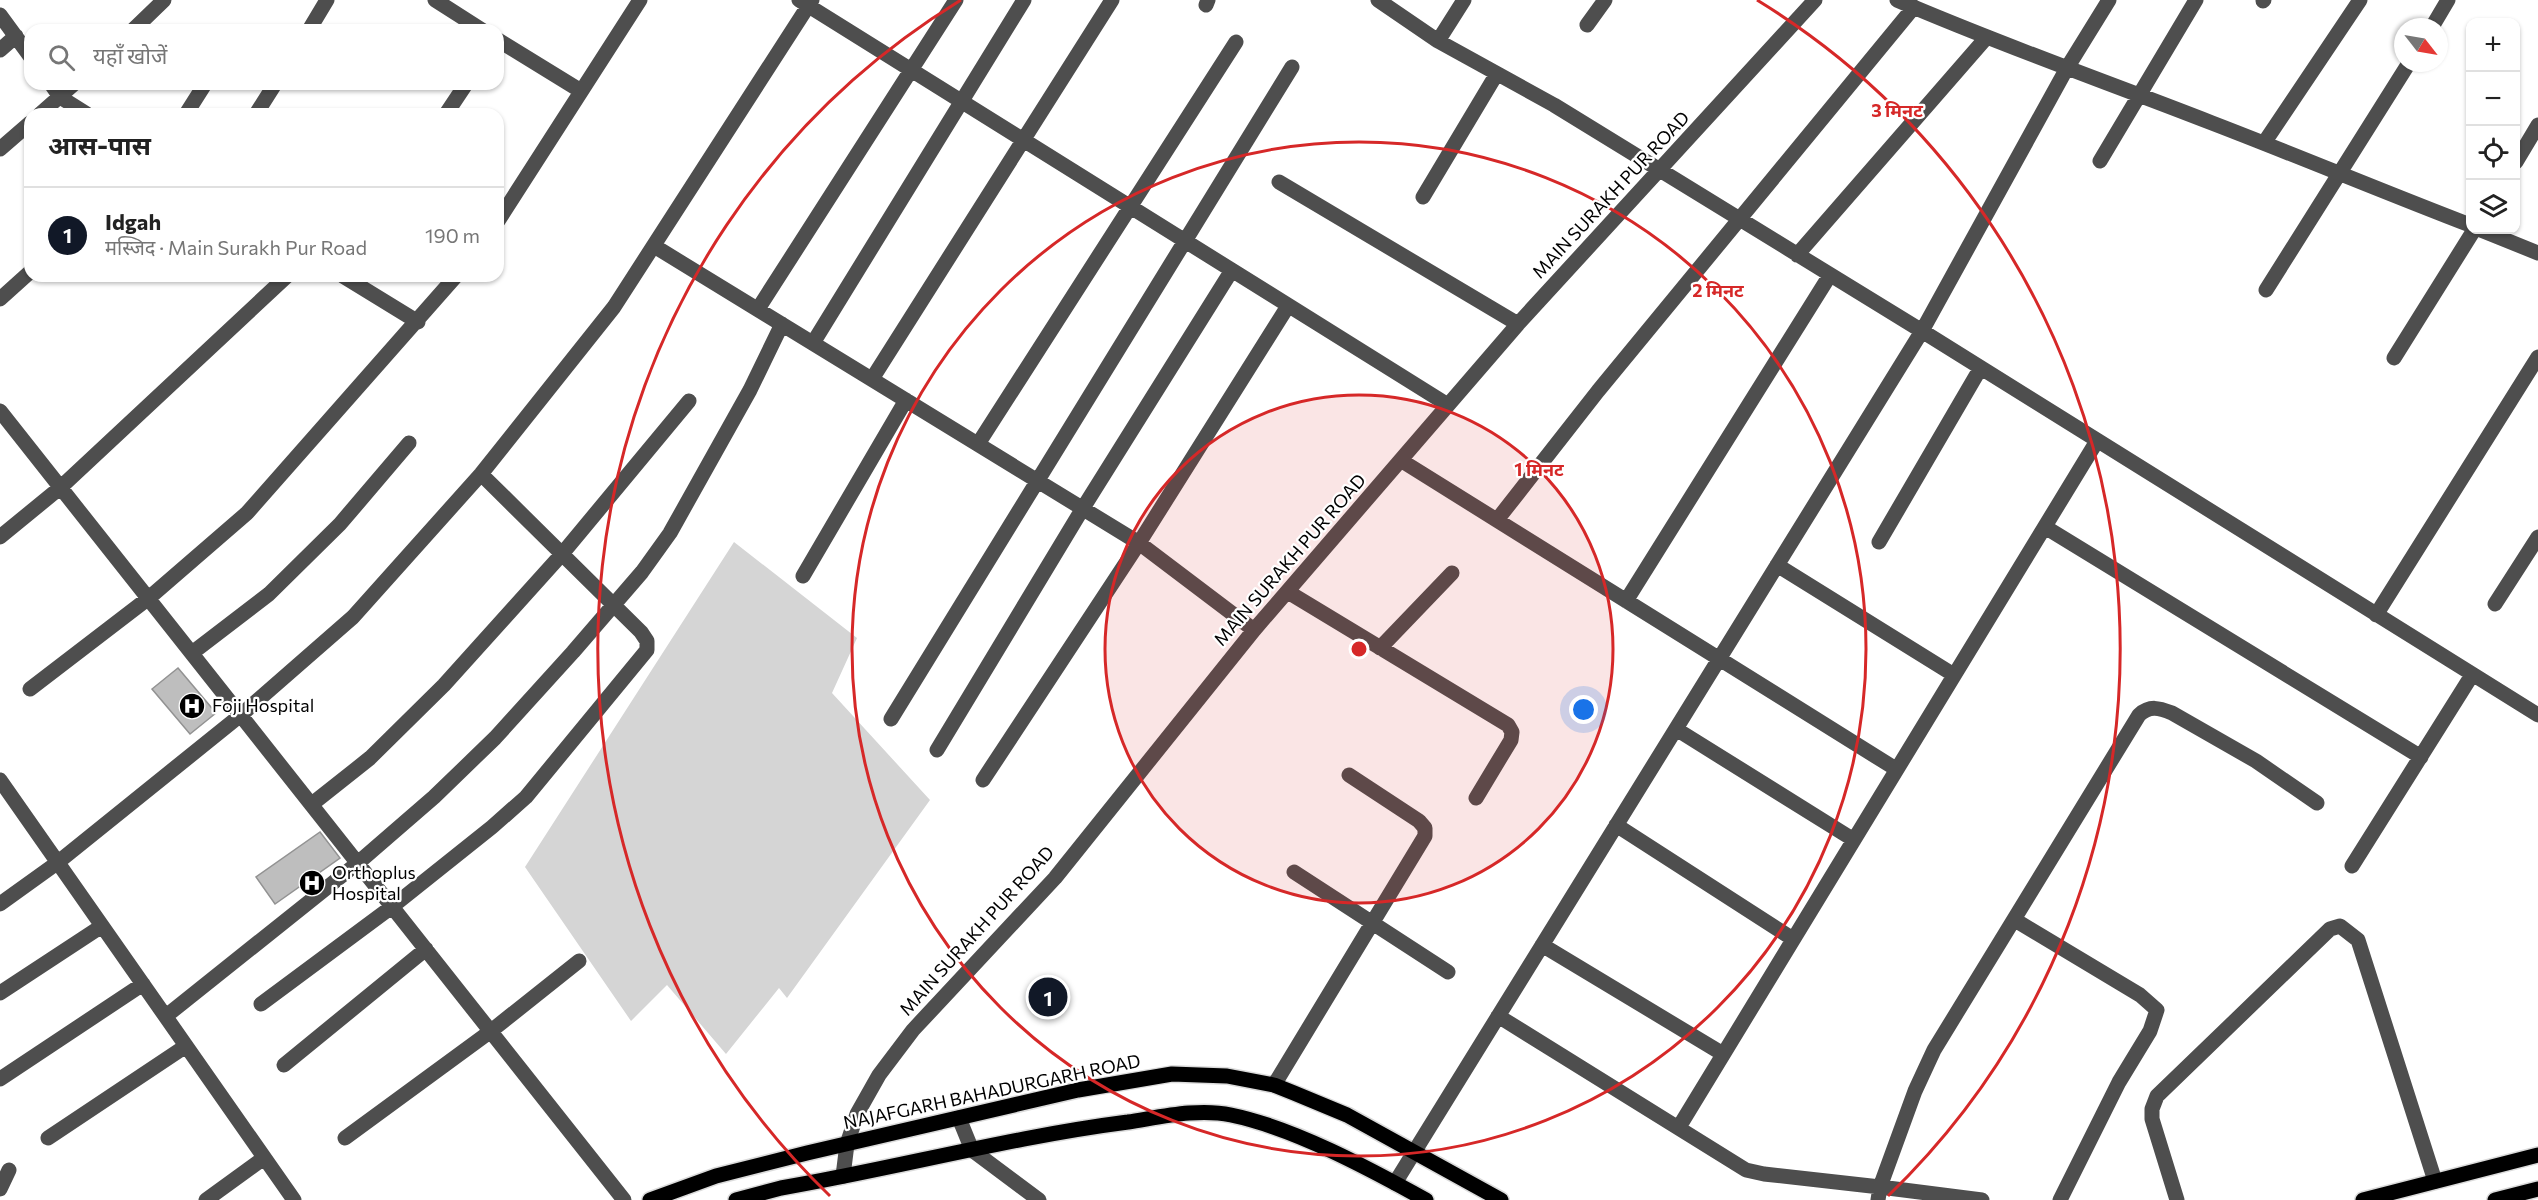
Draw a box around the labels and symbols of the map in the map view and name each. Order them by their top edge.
north arrow [2394,18,2448,72]
text: 3 मिनट [1871,99,1923,121]
street label: MAIN SURAKH PUR ROAD [1527,106,1693,282]
text: 2 मिनट [1692,279,1744,301]
text: 1 मिनट [1514,458,1564,480]
street label: MAIN SURAKH PUR ROAD [1209,469,1370,650]
centre of rings [1349,639,1369,659]
hospital icon: Foji Hospital [177,691,207,721]
place label: Foji Hospital [212,694,314,716]
your location [1569,695,1598,724]
street label: MAIN SURAKH PUR ROAD [894,841,1058,1020]
place label: Orthoplus Hospital [332,861,416,904]
hospital icon: Orthoplus Hospital [297,868,327,898]
pin: 1 [1028,974,1068,1020]
street label: NAJAFGARH BAHADURGARH ROAD [841,1049,1142,1133]

